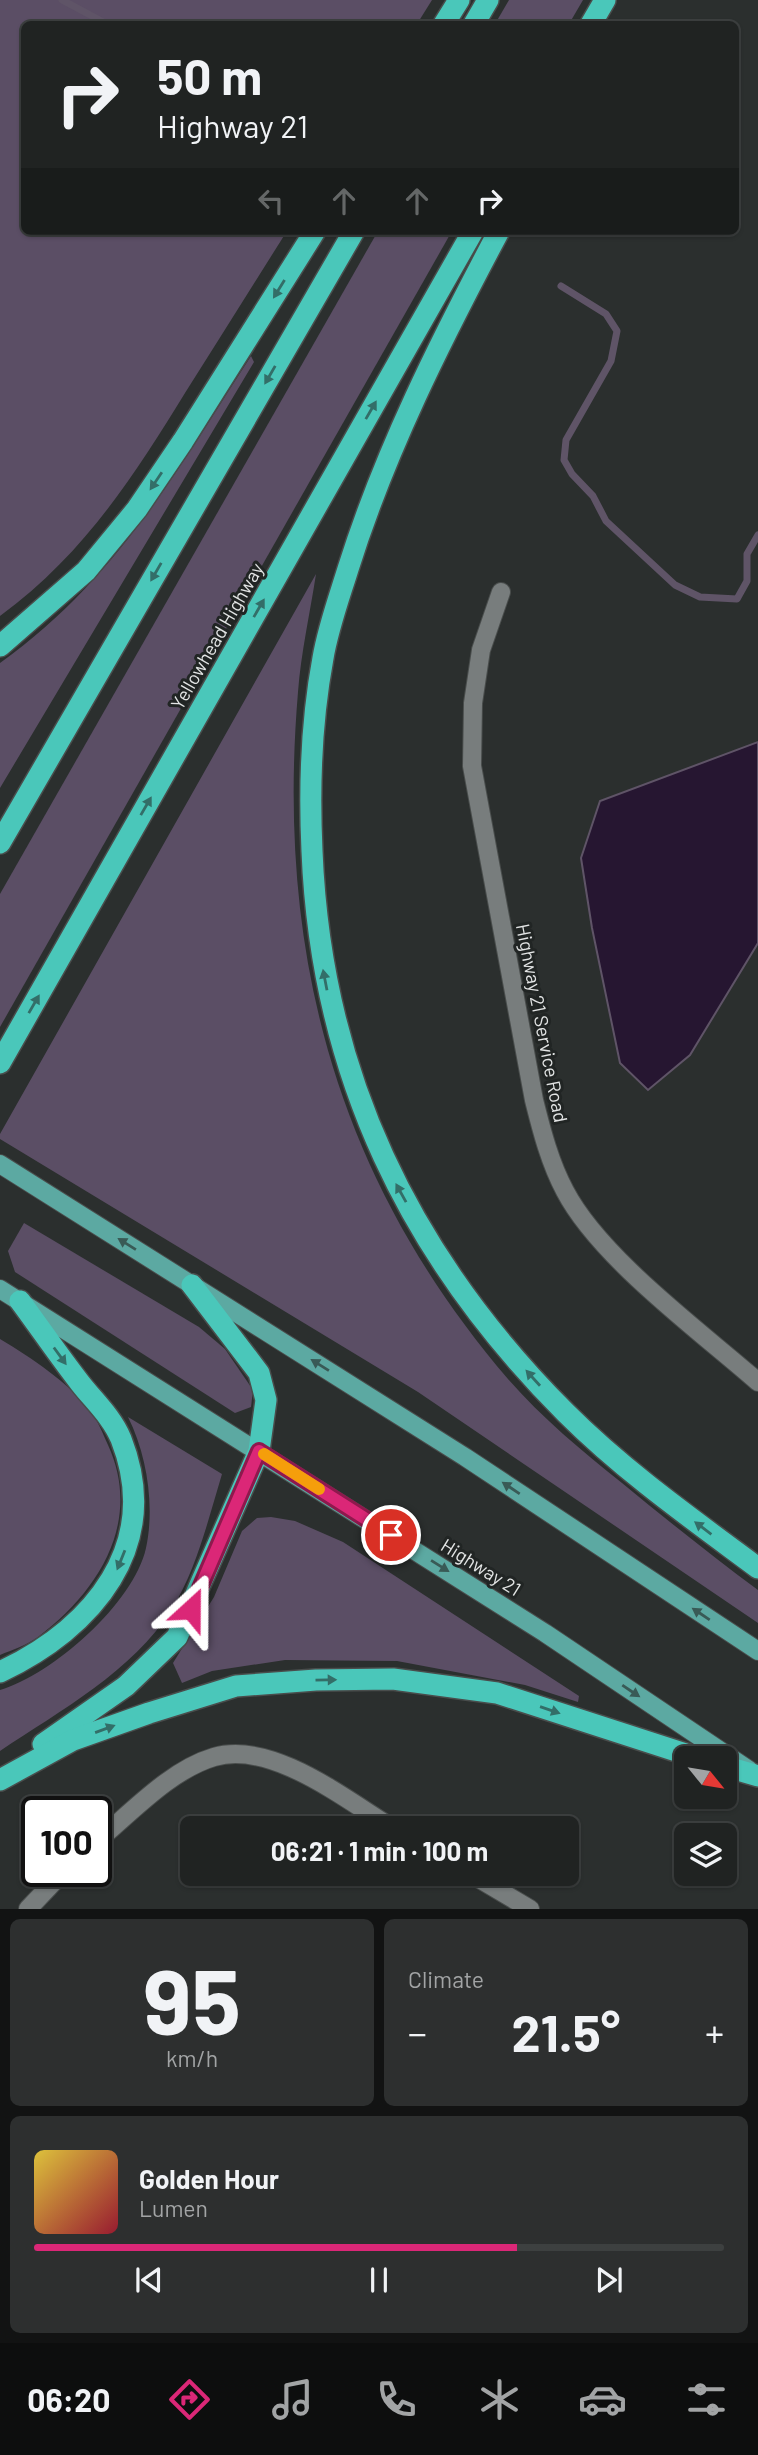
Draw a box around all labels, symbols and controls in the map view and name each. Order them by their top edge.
text: 50 m [157,46,262,105]
icon: right [42,49,133,140]
text: Highway 21 [157,106,308,144]
icon: left [252,182,290,220]
icon: ahead [325,182,363,220]
icon: ahead [398,182,436,220]
icon: right [471,182,509,220]
one-way arrow [272,279,285,298]
one-way arrow [264,365,277,384]
one-way arrow [365,401,377,420]
one-way arrow [149,472,163,490]
street label: Yellowhead Highway [165,558,268,713]
one-way arrow [150,562,162,581]
one-way arrow [253,599,265,618]
one-way arrow [140,796,152,816]
street label: Highway 21 Service Road [512,922,573,1124]
one-way arrow [319,969,330,991]
one-way arrow [28,994,40,1013]
one-way arrow [395,1184,407,1203]
one-way arrow [118,1238,137,1251]
one-way arrow [53,1347,67,1365]
one-way arrow [310,1359,329,1372]
one-way arrow [525,1370,541,1387]
one-way arrow [502,1482,521,1495]
pin [361,1505,421,1565]
icon: arrive [372,1516,410,1554]
one-way arrow [695,1520,713,1535]
street label: Highway 21 [437,1533,525,1600]
one-way arrow [115,1550,126,1571]
one-way arrow [431,1560,450,1573]
position arrow [154,1572,228,1646]
one-way arrow [691,1607,711,1620]
one-way arrow [315,1675,337,1686]
one-way arrow [621,1684,641,1697]
one-way arrow [539,1705,560,1716]
one-way arrow [95,1723,116,1734]
north arrow [674,1746,737,1810]
map controls [674,1746,737,1886]
speed limit sign: 100 [21,1796,112,1887]
button: layers [674,1823,737,1886]
text: 06:21 · 1 min · 100 m [271,1835,488,1866]
text: 95 [143,1944,241,2053]
text: Climate [408,1965,484,1993]
text: 21.5° [512,2000,620,2062]
text: − [408,2009,427,2055]
text: + [705,2009,724,2055]
text: km/h [166,2044,218,2072]
text: Golden Hour [139,2163,279,2194]
text: Lumen [139,2194,208,2222]
icon: previous [130,2261,168,2299]
icon: pause [360,2261,398,2299]
icon: next [590,2261,628,2299]
icon: directions [165,2375,214,2424]
icon: music [268,2375,317,2424]
icon: phone [372,2375,421,2424]
icon: climate [475,2375,524,2424]
icon: car [578,2375,627,2424]
icon: filters [682,2375,731,2424]
text: 06:20 [27,2380,110,2418]

